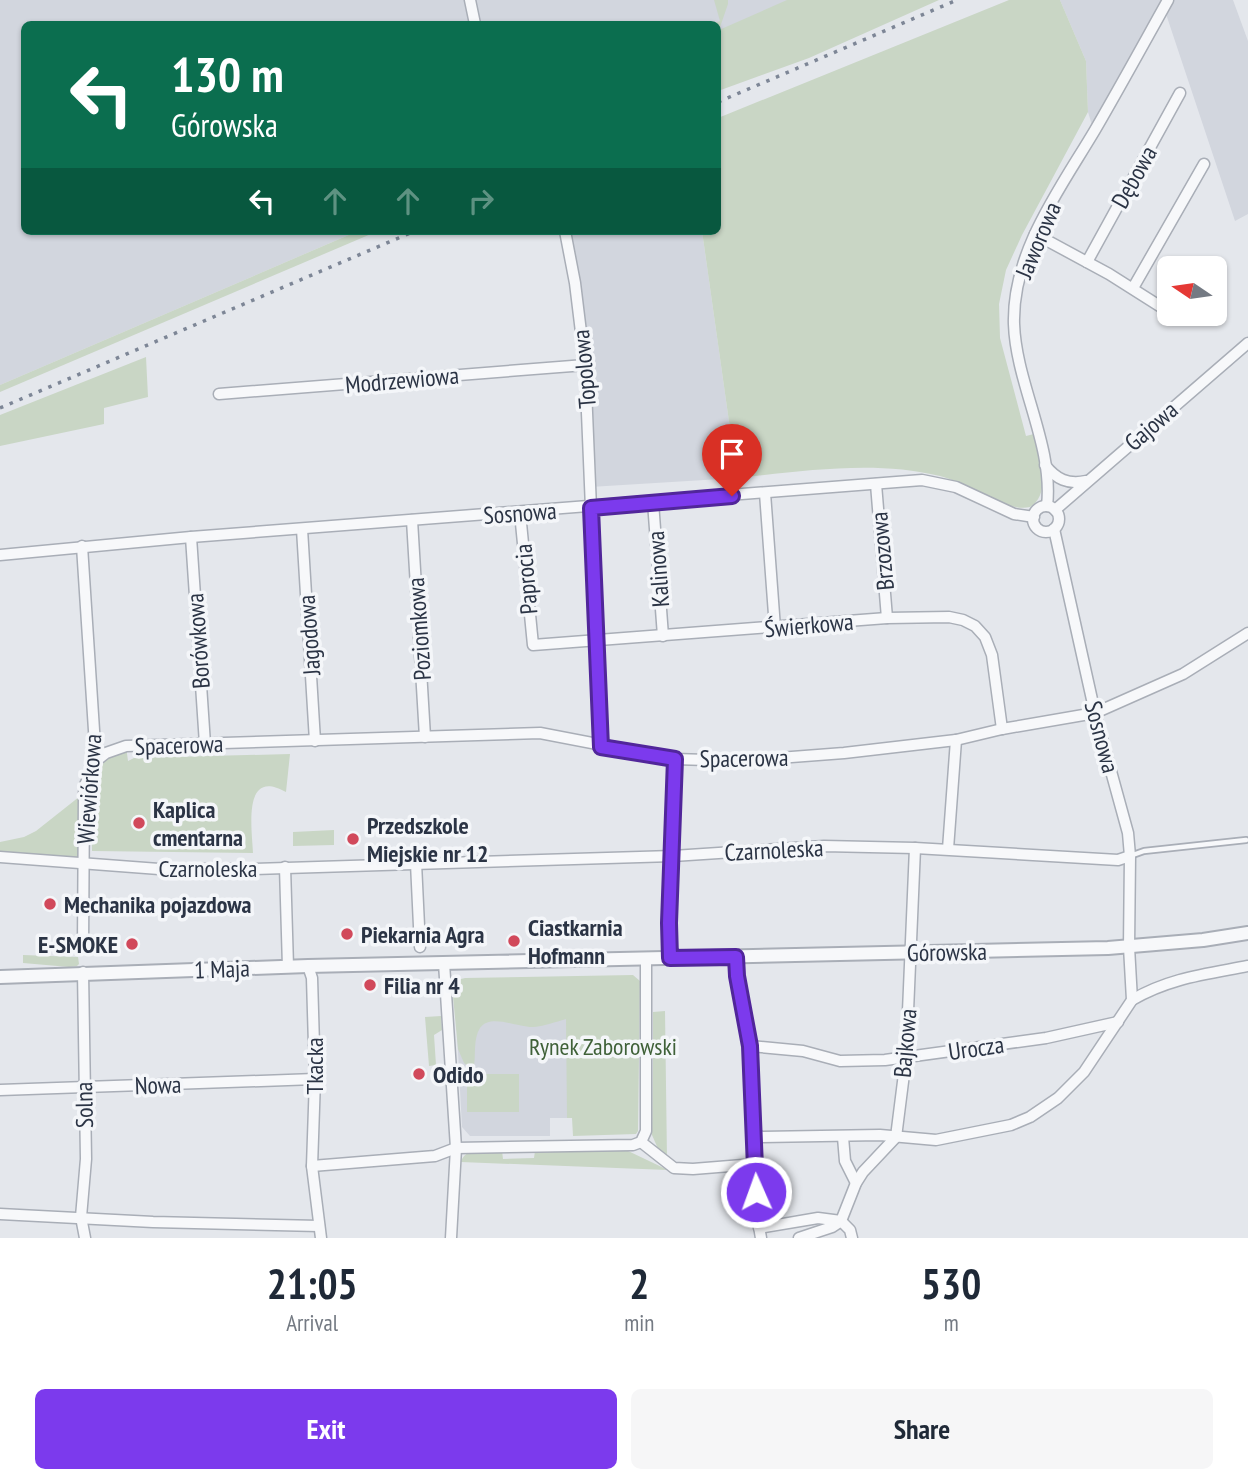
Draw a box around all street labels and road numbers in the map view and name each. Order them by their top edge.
street label: Dębowa [1104,140,1164,214]
street label: Jaworowa [1008,197,1068,284]
street label: Topolowa [565,328,603,410]
street label: Modrzewiowa [344,360,460,400]
street label: Gajowa [1118,394,1184,458]
street label: Sosnowa [482,495,558,531]
street label: Brzozowa [863,511,901,591]
street label: Kalinowa [640,530,676,608]
street label: Paprocia [507,543,545,615]
street label: Poziomkowa [400,577,438,681]
street label: Borówkowa [179,592,217,690]
street label: Jagodowa [291,594,327,677]
street label: Świerkowa [763,606,855,644]
street label: Sosnowa [1078,698,1126,776]
street label: Spacerowa [134,728,224,762]
street label: Wiewiórkowa [70,733,108,845]
street label: Spacerowa [699,742,789,774]
street label: Czarnoleska [724,832,824,868]
street label: Czarnoleska [159,853,257,884]
street label: Górowska [907,936,987,968]
street label: 1 Maja [194,953,250,985]
street label: Bajkowa [887,1007,923,1079]
street label: Urocza [946,1029,1006,1067]
street label: Tkacka [299,1037,330,1095]
street label: Nowa [134,1069,182,1101]
street label: Solna [68,1082,100,1128]

